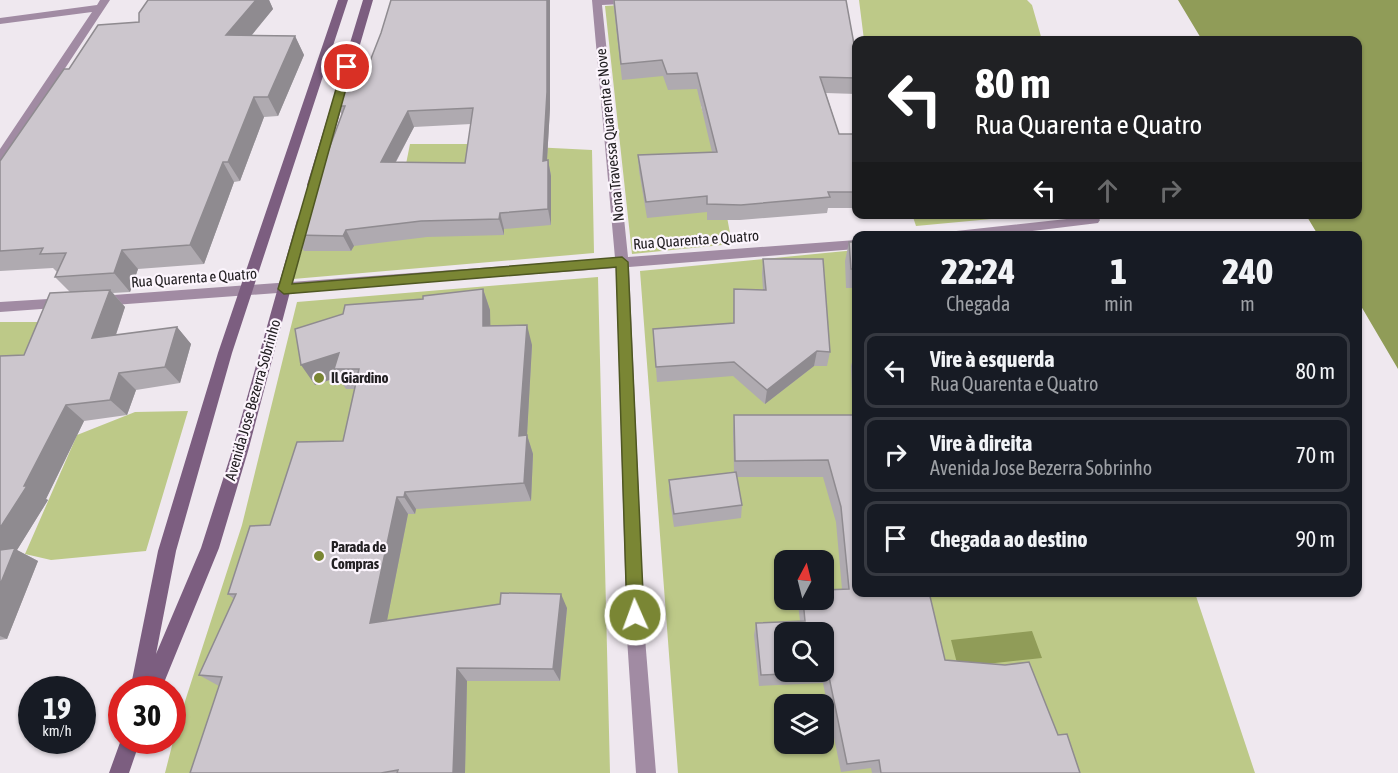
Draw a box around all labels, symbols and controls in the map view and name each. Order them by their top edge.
pin [321,41,372,92]
street label: Nona Travessa Quarenta e Nove [592,48,627,222]
icon: arrive [330,50,363,83]
text: 80 m [975,59,1050,107]
icon: left [876,60,954,138]
text: Rua Quarenta e Quatro [975,109,1202,140]
icon: left [1028,174,1061,207]
icon: ahead [1091,174,1124,207]
icon: right [1154,174,1187,207]
street label: Rua Quarenta e Quatro [632,227,760,252]
text: 22:24 [941,250,1015,292]
text: 1 [1110,250,1127,292]
text: 240 [1222,250,1273,292]
street label: Rua Quarenta e Quatro [130,265,258,290]
text: Chegada [946,292,1010,315]
text: min [1104,292,1133,315]
text: m [1240,292,1255,315]
street label: Avenida Jose Bezerra Sobrinho [221,317,284,482]
text: Vire à esquerda [930,346,1055,372]
icon: left [879,354,912,387]
text: 80 m [1295,358,1335,384]
place label: Il Giardino [331,369,389,386]
marker: Il Giardino [312,371,326,385]
text: Rua Quarenta e Quatro [930,372,1098,395]
text: Vire à direita [930,430,1032,456]
icon: right [879,438,912,471]
text: 70 m [1295,442,1335,468]
text: Avenida Jose Bezerra Sobrinho [930,456,1152,479]
icon: arrive [879,522,912,555]
text: Chegada ao destino [930,526,1088,552]
text: 90 m [1295,526,1335,552]
place label: Parada de Compras [331,538,386,572]
marker: Parada de Compras [312,549,326,563]
north arrow [774,550,834,610]
map controls [774,550,834,754]
position arrow [603,583,667,647]
button: search [774,622,834,682]
speed limit sign: 30 [108,676,186,754]
text: 19 [43,691,71,725]
button: layers [774,694,834,754]
text: km/h [42,722,72,739]

